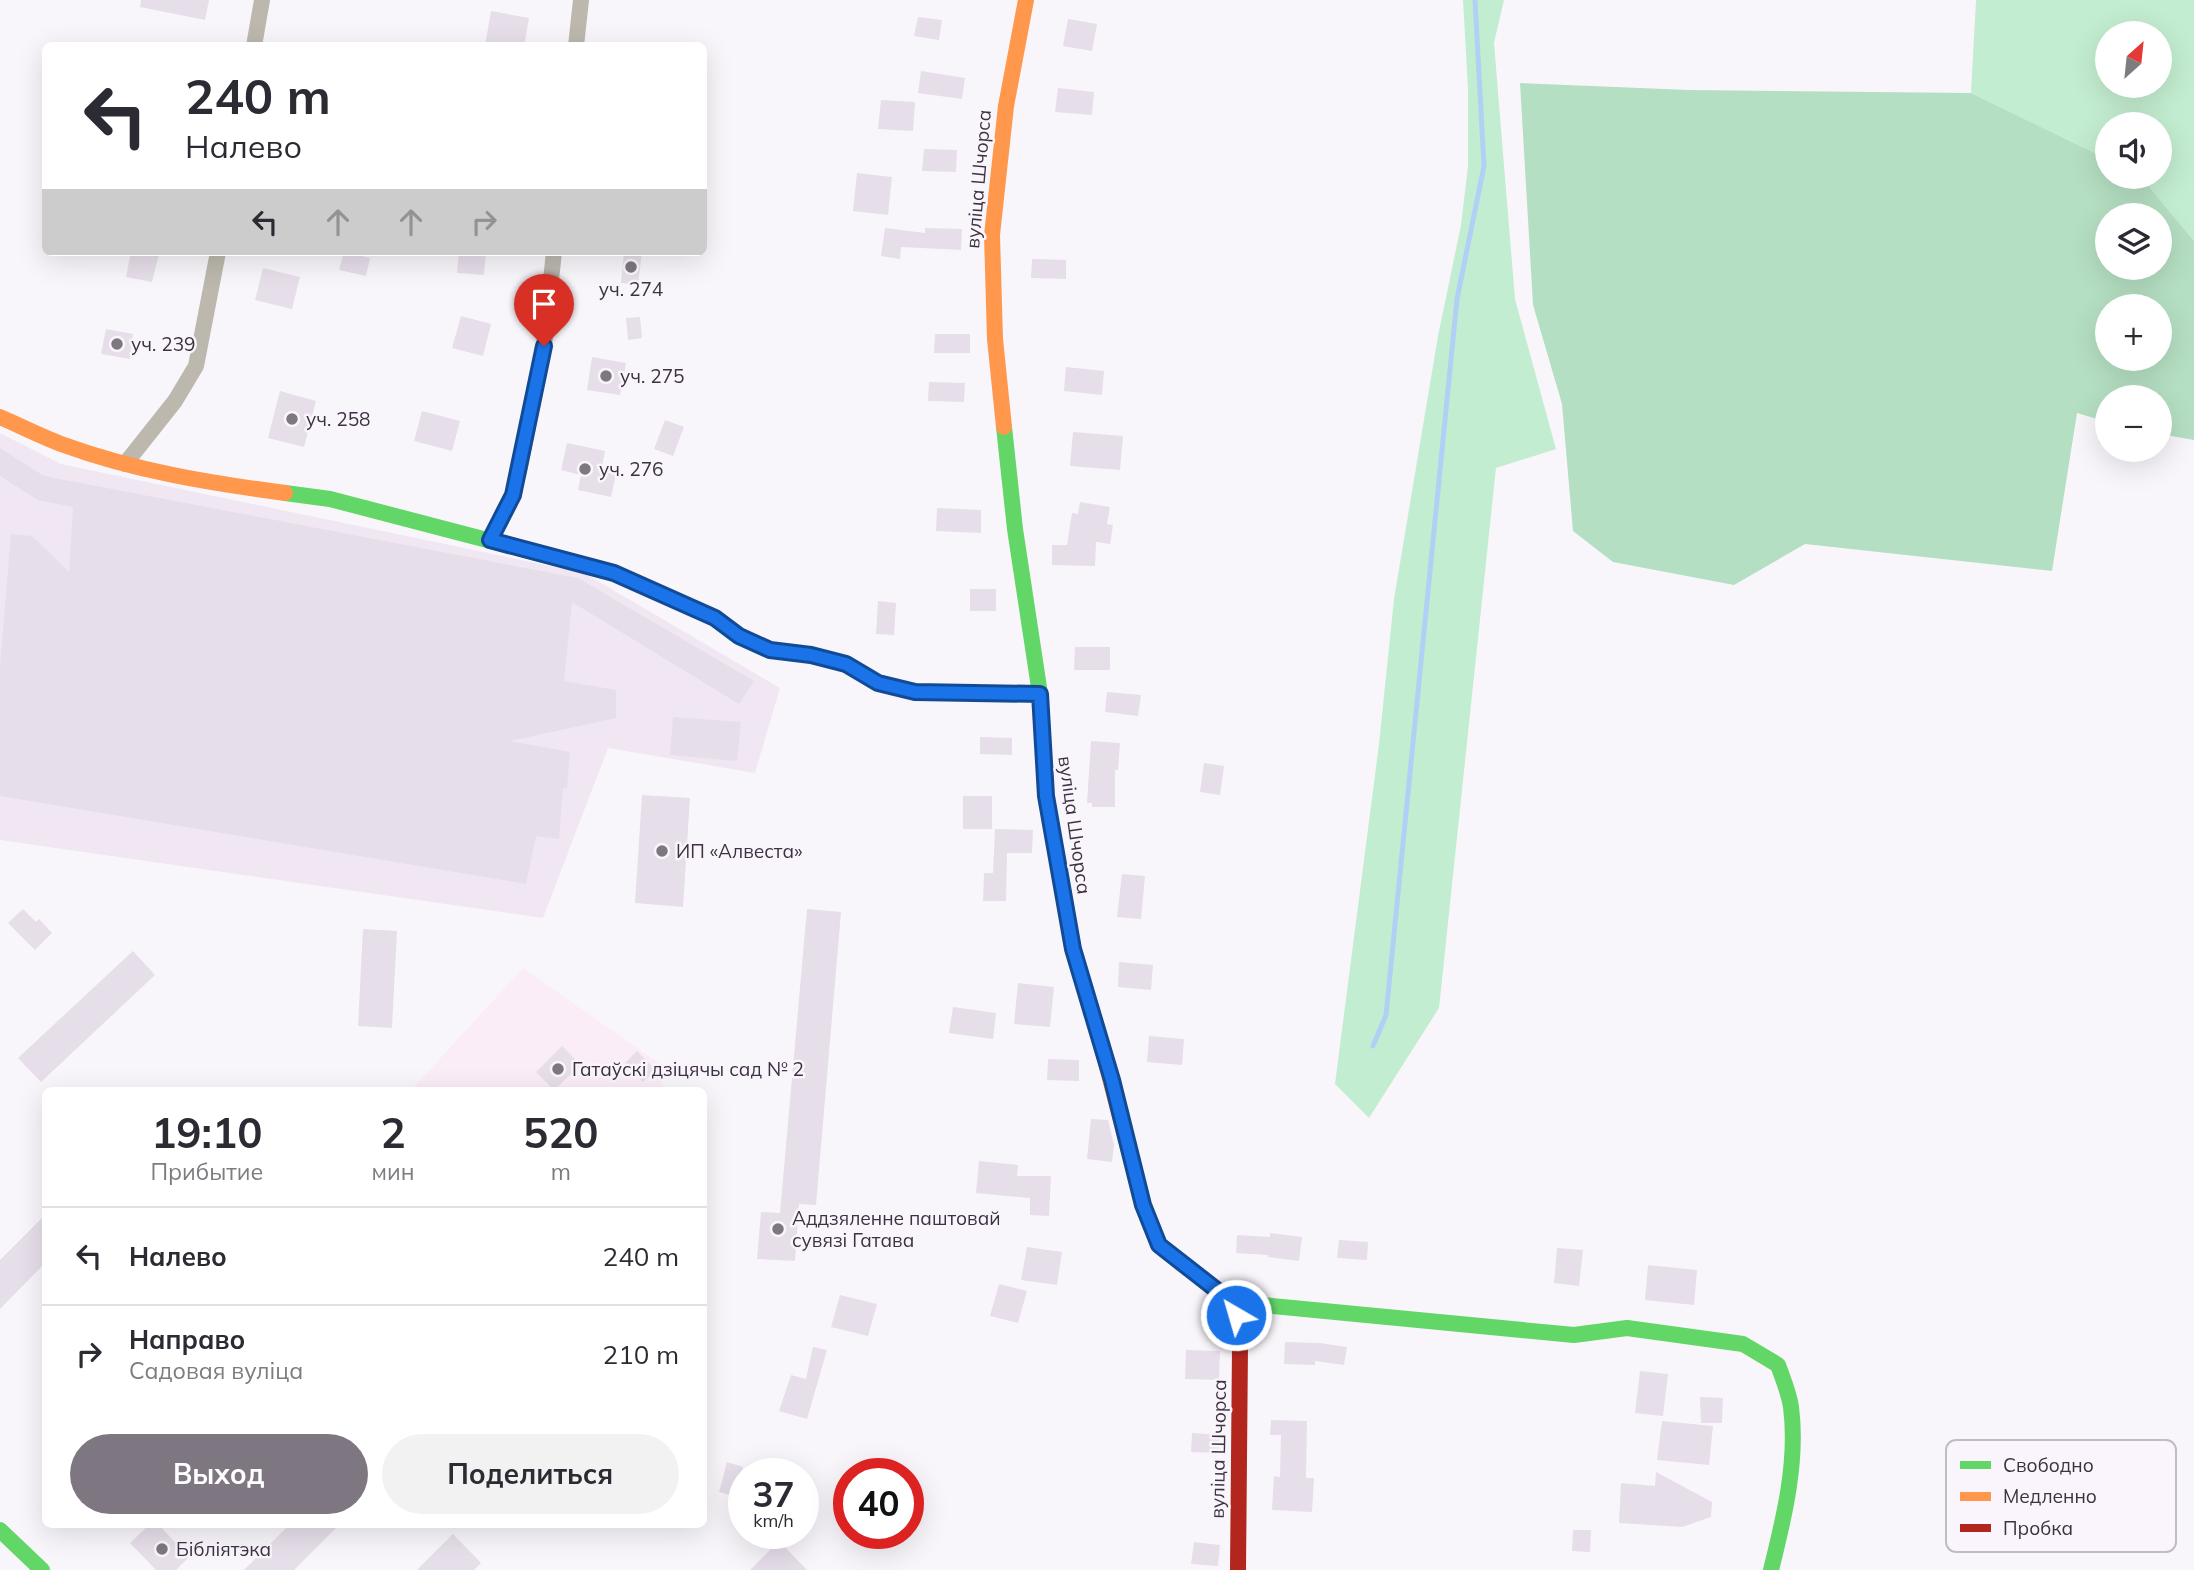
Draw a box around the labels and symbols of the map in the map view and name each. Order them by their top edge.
north arrow [2095,21,2172,98]
street label: вуліца Шчорса [960,109,996,249]
marker: уч. 274 [623,259,639,275]
pin [514,274,574,346]
place label: уч. 274 [599,277,663,301]
place label: уч. 239 [131,332,195,356]
marker: уч. 239 [109,336,125,352]
place label: уч. 275 [620,364,684,388]
marker: уч. 275 [598,368,614,384]
place label: уч. 258 [306,407,370,431]
marker: уч. 258 [284,411,300,427]
place label: уч. 276 [599,457,663,481]
marker: уч. 276 [577,461,593,477]
street label: вуліца Шчорса [1053,754,1097,896]
place label: ИП «Алвеста» [676,839,803,863]
marker: ИП «Алвеста» [654,843,670,859]
place label: Гатаўскі дзіцячы сад № 2 [572,1057,804,1081]
marker: Гатаўскі дзіцячы сад № 2 [550,1061,566,1077]
place label: Аддзяленне паштовай сувязі Гатава [792,1206,1001,1252]
marker: Аддзяленне паштовай сувязі Гатава [770,1221,786,1237]
position arrow [1199,1278,1273,1352]
street label: вуліца Шчорса [1205,1379,1231,1519]
legend [1946,1440,2176,1552]
text: Свободно [2003,1453,2094,1477]
speed limit sign: 40 [833,1458,924,1549]
text: Медленно [2003,1484,2097,1508]
text: Пробка [2003,1516,2073,1540]
place label: Бібліятэка [176,1537,271,1561]
marker: Бібліятэка [154,1541,170,1557]

